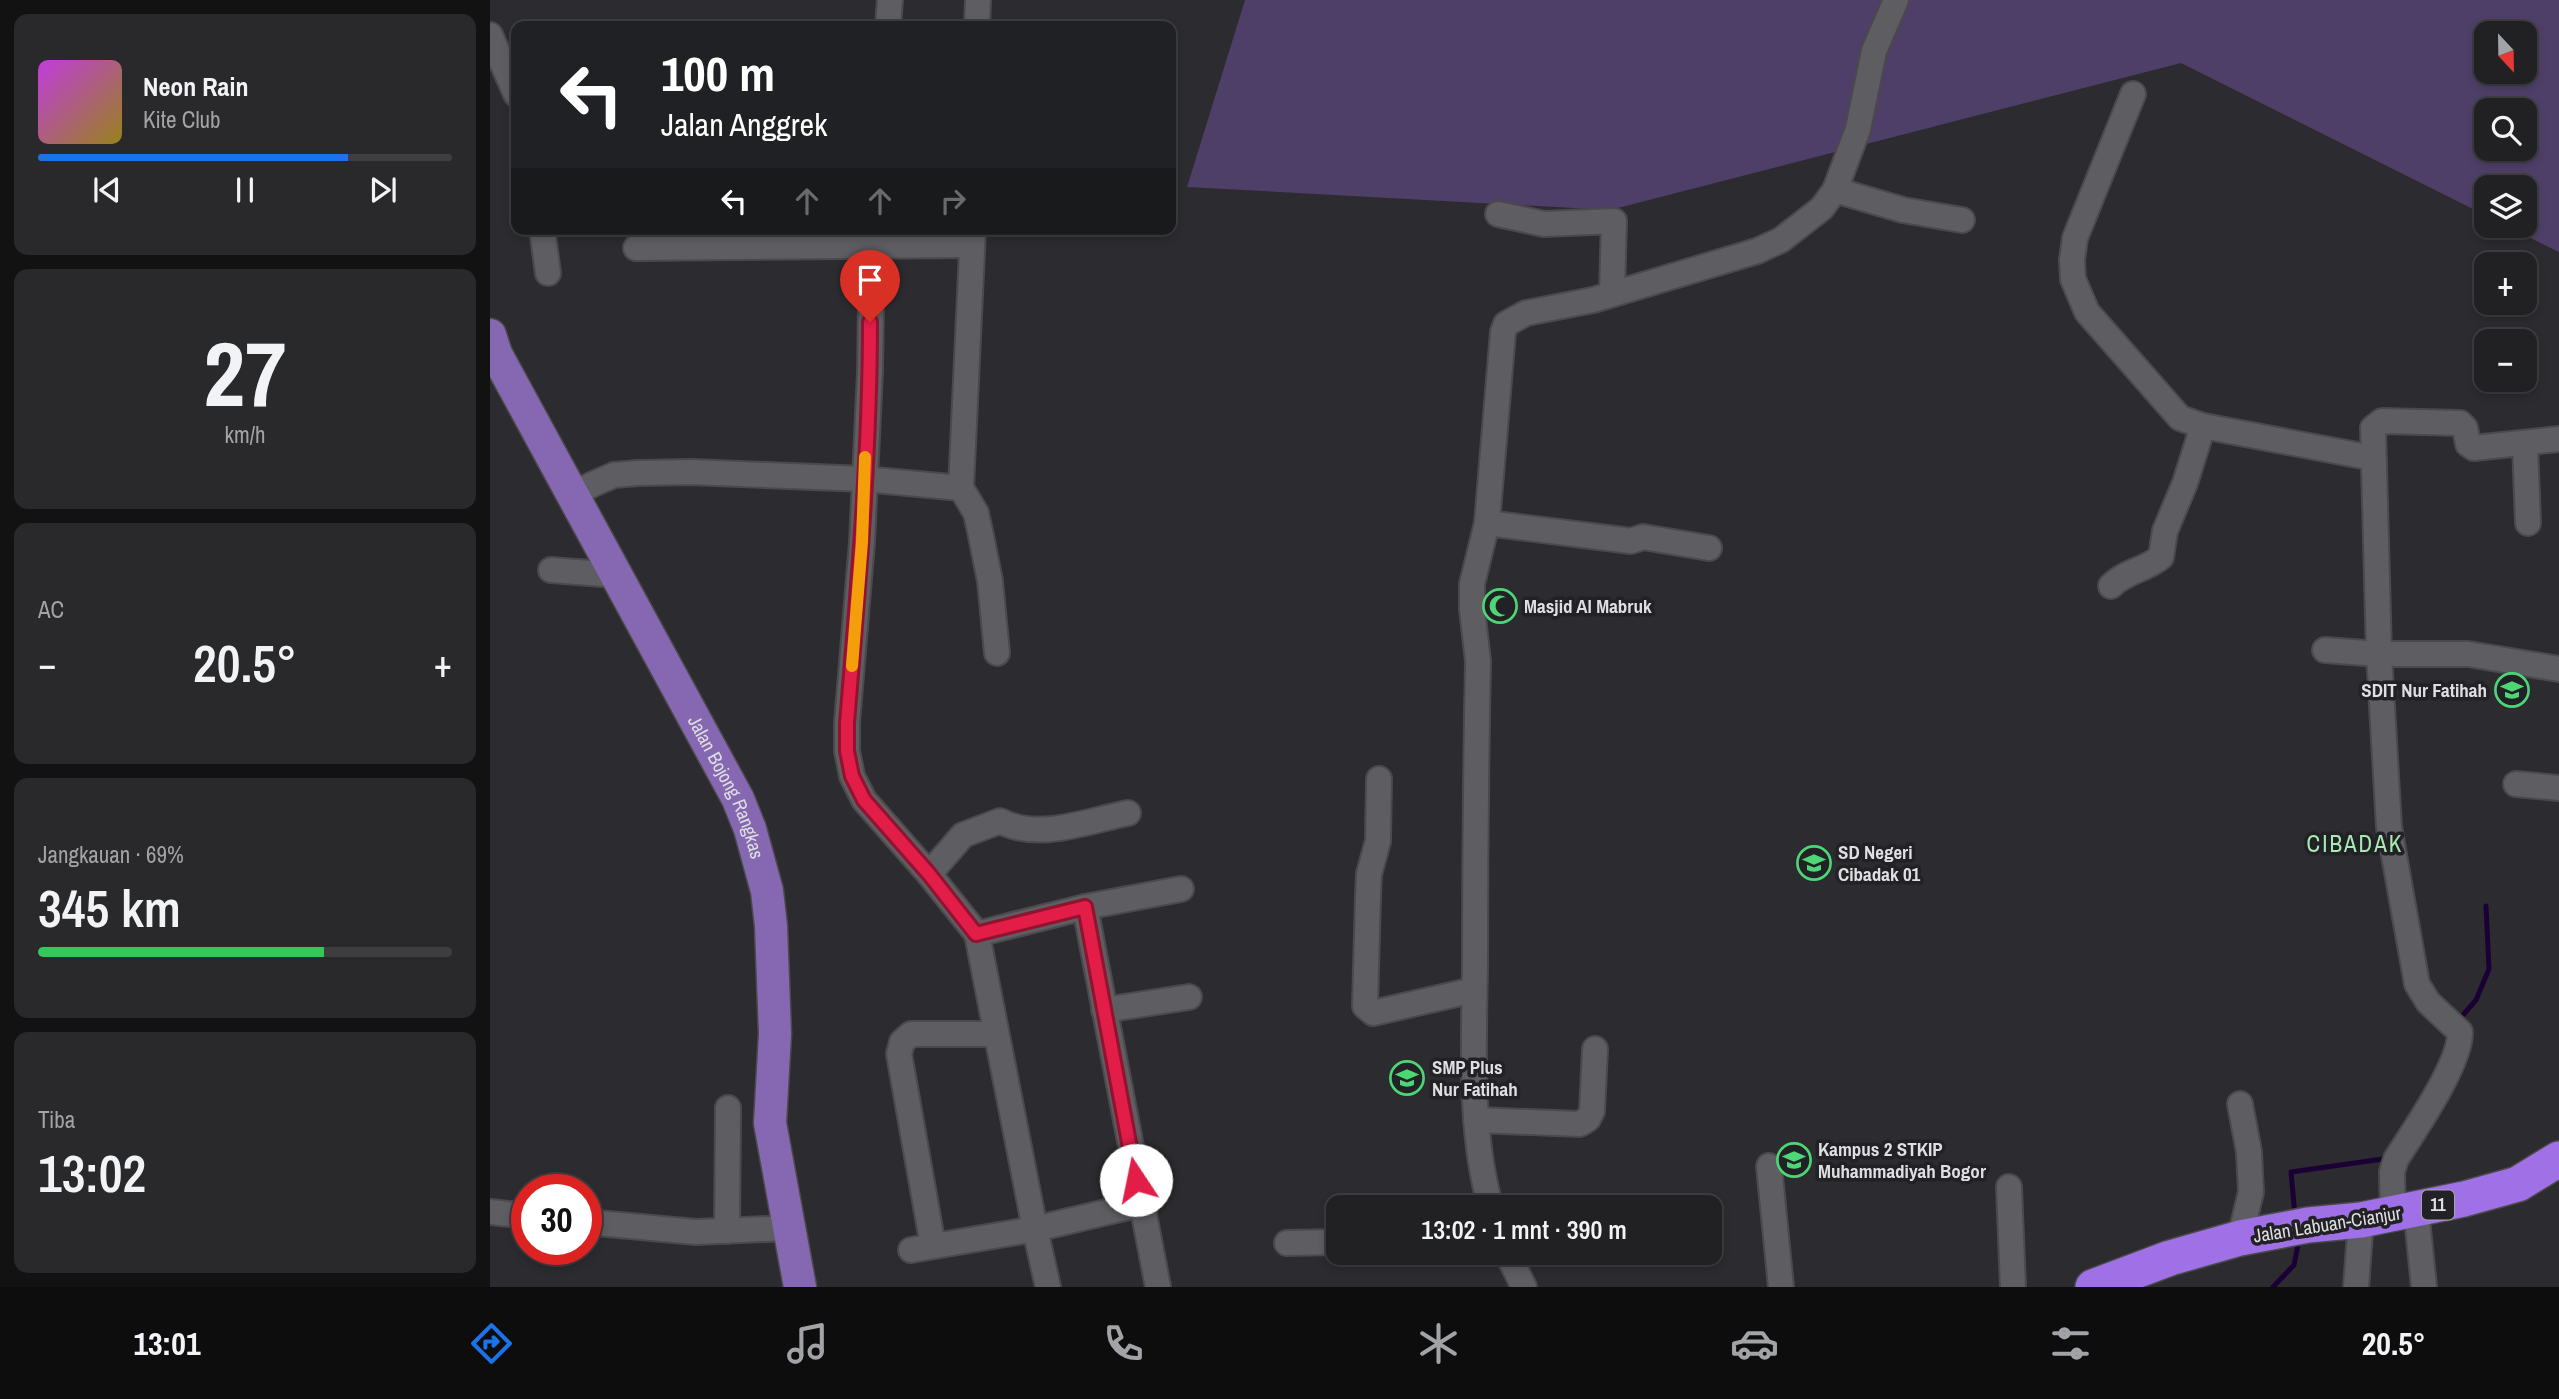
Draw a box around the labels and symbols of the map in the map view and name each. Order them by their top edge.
north arrow [2474,21,2538,84]
pin [840,250,900,322]
mosque icon: Masjid Al Mabruk [1481,587,1519,625]
place label: Masjid Al Mabruk [1524,593,1652,619]
school or university icon: SDIT Nur Fatihah [2493,671,2531,709]
place label: SDIT Nur Fatihah [2361,677,2487,703]
street label: Jalan Bojong Rangkas [682,711,771,862]
district label: CIBADAK [2307,828,2403,859]
place label: SD Negeri Cibadak 01 [1838,839,1921,887]
school or university icon: SD Negeri Cibadak 01 [1795,844,1833,882]
place label: SMP Plus Nur Fatihah [1432,1054,1518,1102]
school or university icon: SMP Plus Nur Fatihah [1388,1059,1426,1097]
place label: Kampus 2 STKIP Muhammadiyah Bogor [1818,1136,1986,1184]
school or university icon: Kampus 2 STKIP Muhammadiyah Bogor [1775,1141,1813,1179]
position arrow [1099,1143,1173,1217]
speed limit sign: 30 [511,1174,602,1265]
road number: 11 [2422,1190,2454,1220]
street label: Jalan Labuan-Cianjur [2251,1199,2403,1248]

